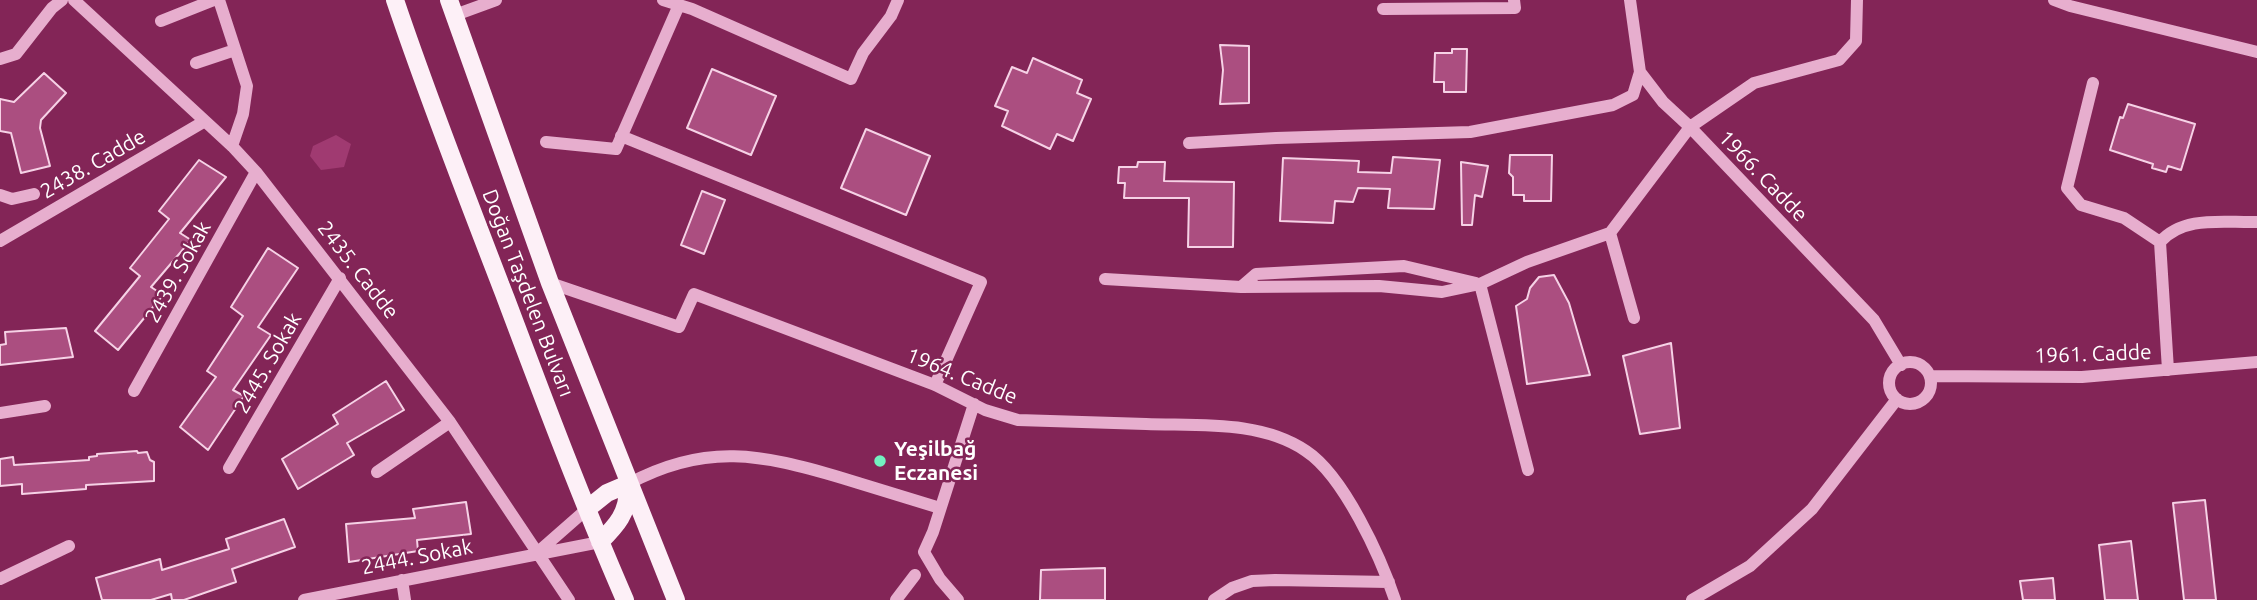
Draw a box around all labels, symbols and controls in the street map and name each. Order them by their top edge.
street label: 2438. Cadde [36,124,150,204]
street label: 1966. Cadde [1713,125,1813,227]
street label: Doğan Taşdelen Bulvarı [477,186,579,400]
street label: 2435. Cadde [312,216,404,324]
street label: 2439. Sokak [140,217,216,327]
street label: 2445. Sokak [229,308,307,418]
street label: 1961. Cadde [2034,339,2152,369]
street label: 1964. Cadde [903,342,1021,410]
place label: Yeşilbağ Eczanesi [894,436,978,486]
marker: Yeşilbağ Eczanesi [872,453,888,469]
street label: 2444. Sokak [359,534,475,580]

